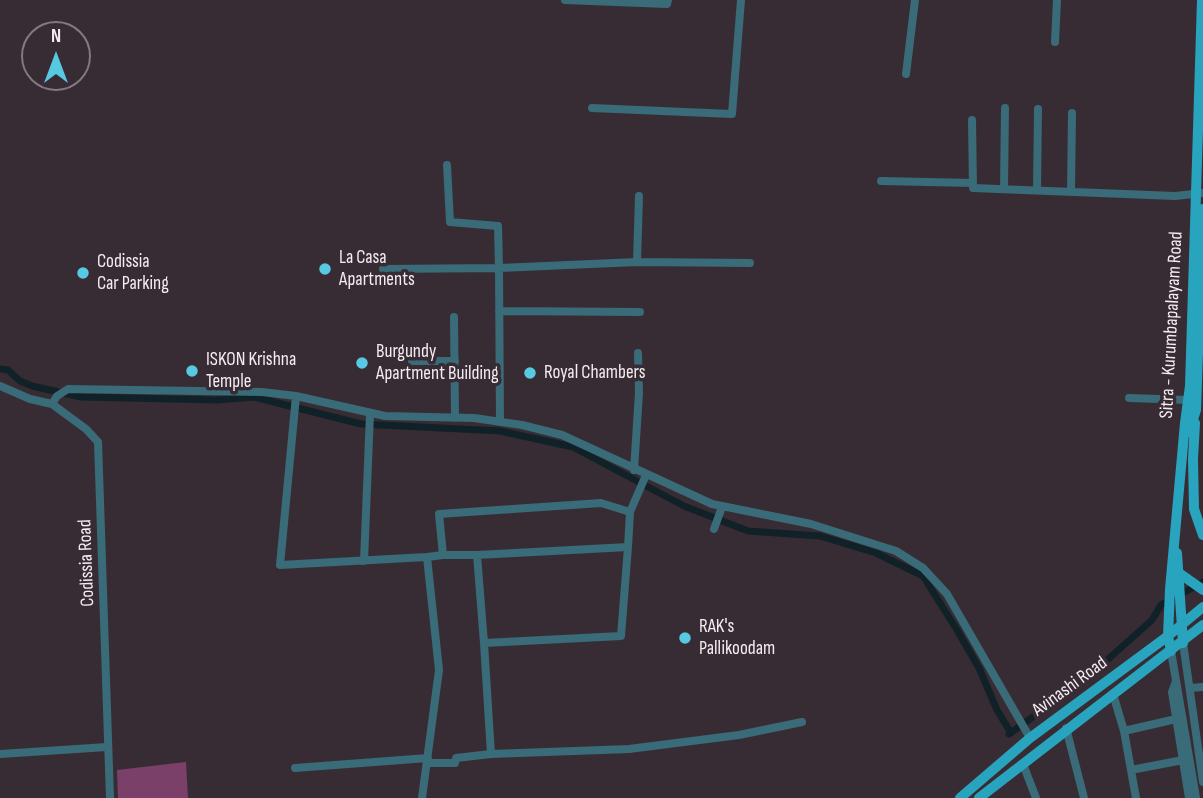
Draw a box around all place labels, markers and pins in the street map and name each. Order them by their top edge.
place label: La Casa Apartments [339,247,415,291]
place label: Codissia Car Parking [97,251,169,295]
marker: La Casa Apartments [317,261,333,277]
marker: Codissia Car Parking [75,265,91,281]
place label: Burgundy Apartment Building [376,341,499,385]
place label: ISKON Krishna Temple [206,349,296,393]
marker: Burgundy Apartment Building [354,355,370,371]
place label: Royal Chambers [544,362,646,384]
marker: ISKON Krishna Temple [184,363,200,379]
marker: Royal Chambers [522,365,538,381]
place label: RAK's Pallikoodam [699,616,775,660]
marker: RAK's Pallikoodam [677,630,693,646]

